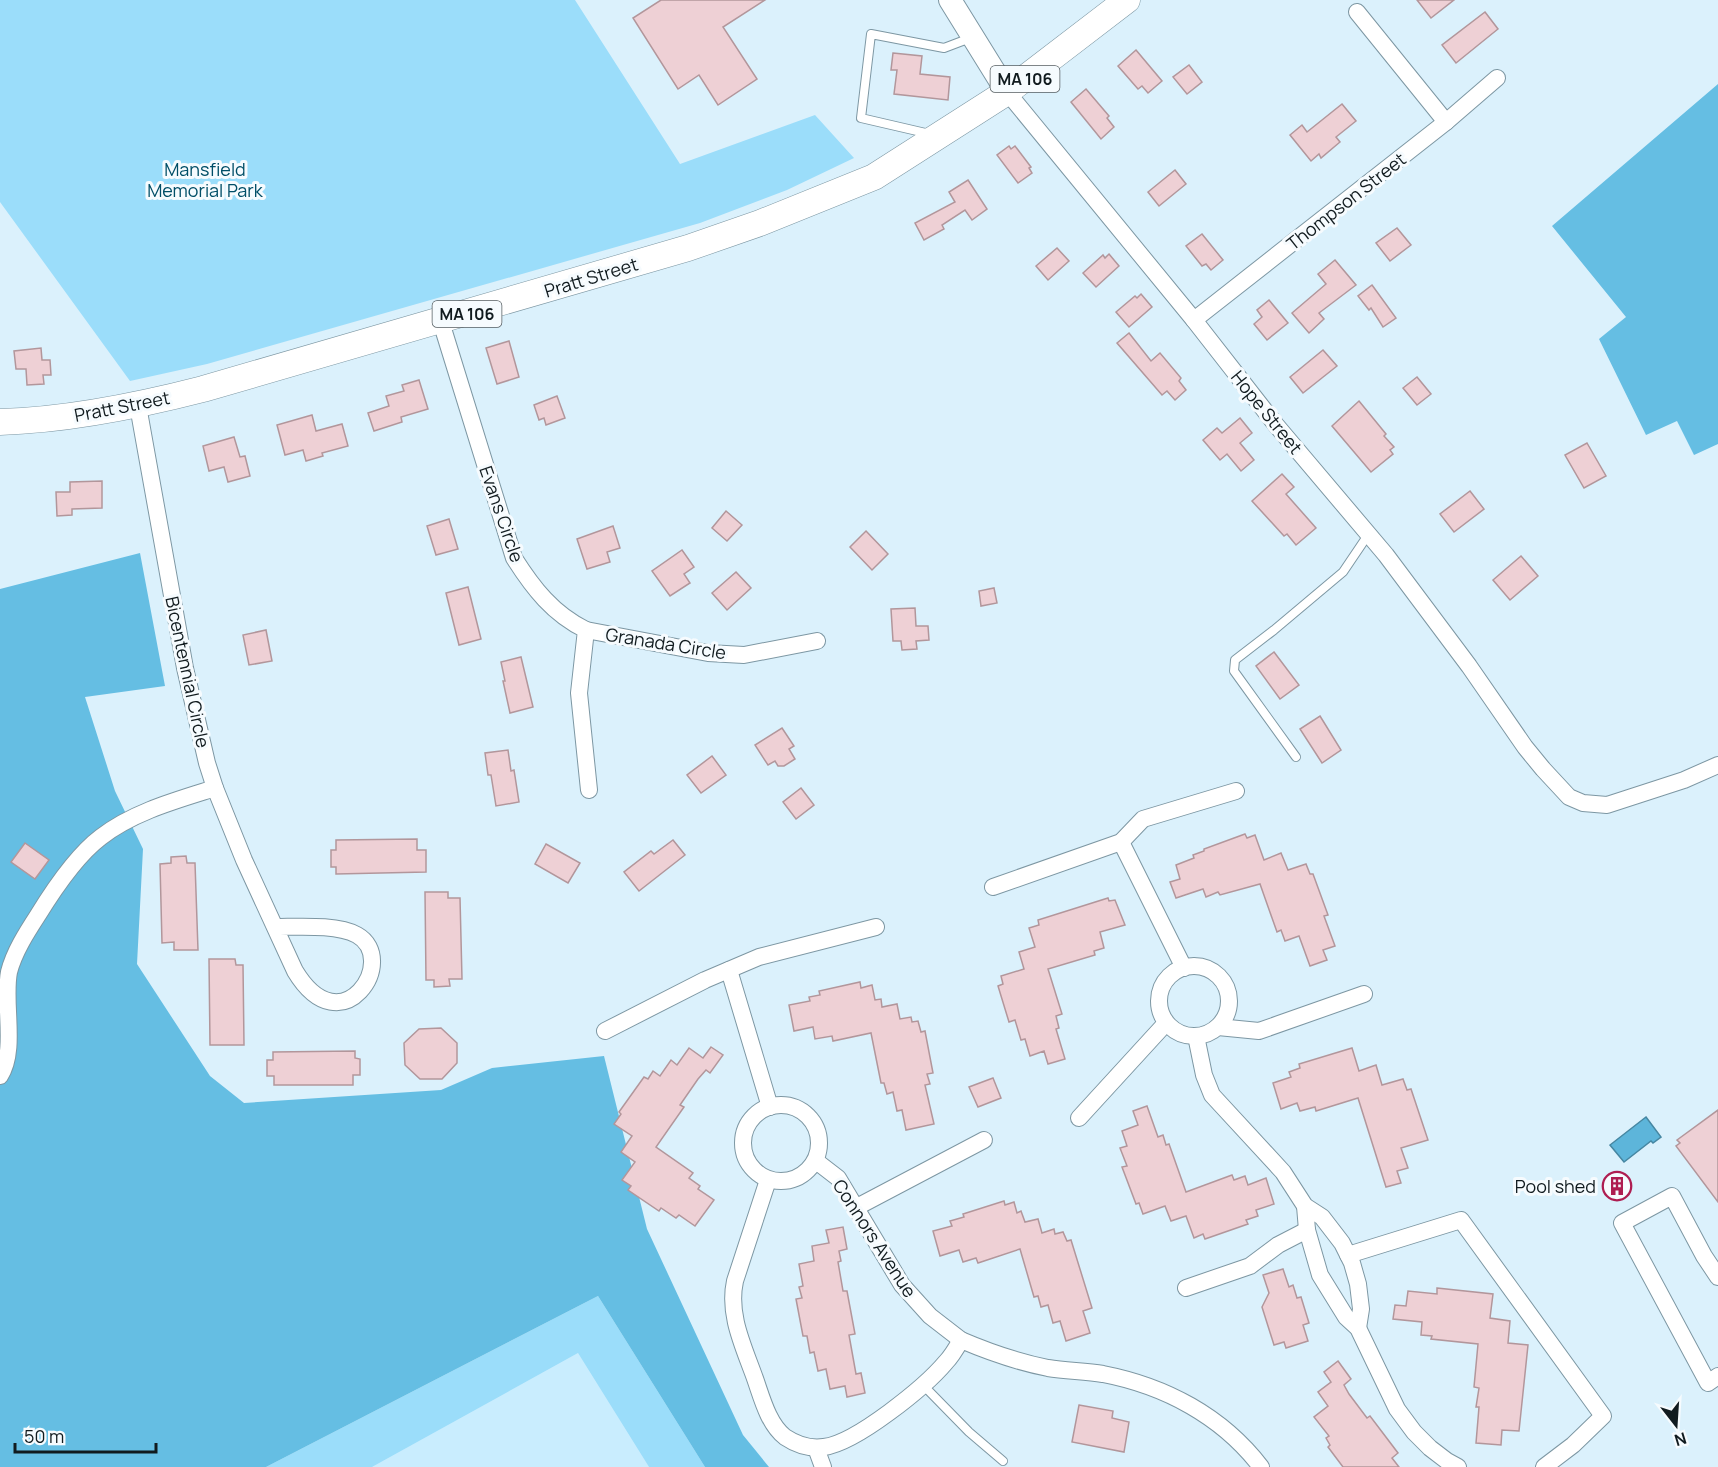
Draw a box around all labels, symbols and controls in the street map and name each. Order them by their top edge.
road number: MA 106 [990,66,1060,92]
street label: Thompson Street [1281,147,1411,255]
park label: Mansfield Memorial Park [147,157,264,202]
street label: Pratt Street [541,251,641,303]
road number: MA 106 [432,301,502,327]
street label: Hope Street [1226,365,1308,459]
street label: Pratt Street [72,385,172,427]
street label: Evans Circle [474,463,530,565]
street label: Bicentennial Circle [160,594,216,750]
street label: Granada Circle [604,622,728,664]
building icon: Pool shed [1601,1170,1633,1202]
street label: Connors Avenue [828,1174,922,1302]
place label: Pool shed [1515,1174,1596,1198]
north arrow [1646,1395,1706,1455]
scale bar [15,1416,156,1454]
text: 50 m [24,1424,64,1448]
text: N [1672,1427,1689,1452]

